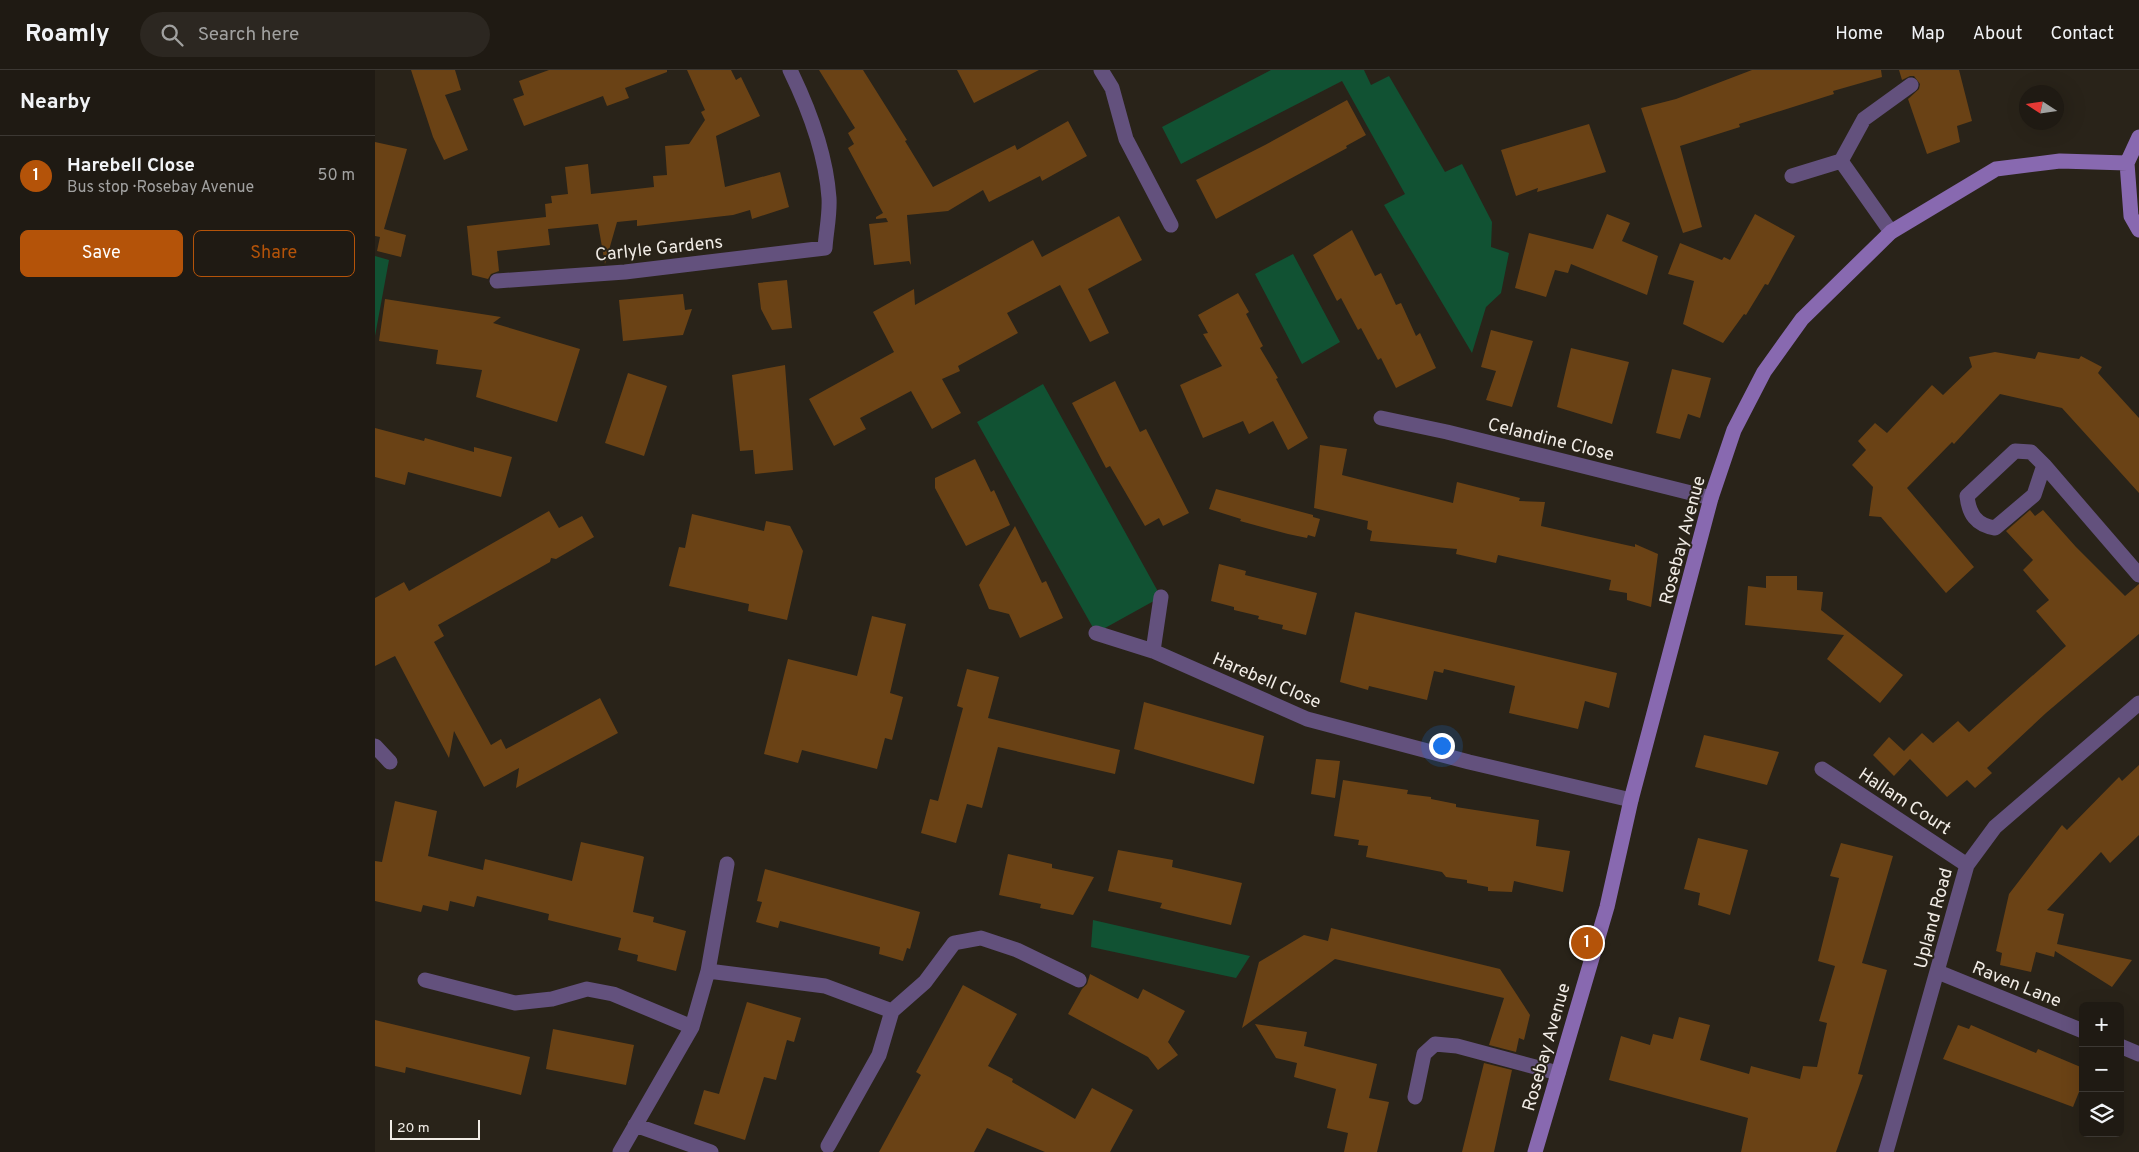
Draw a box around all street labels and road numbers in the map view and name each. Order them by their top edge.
street label: Carlyle Gardens [594,231,724,268]
street label: Celandine Close [1485,414,1616,467]
street label: Rosebay Avenue [1655,473,1712,607]
street label: Harebell Close [1209,648,1324,715]
street label: Hallam Court [1853,764,1955,841]
street label: Upland Road [1910,865,1959,971]
street label: Raven Lane [1968,957,2065,1014]
street label: Rosebay Avenue [1518,981,1577,1114]

